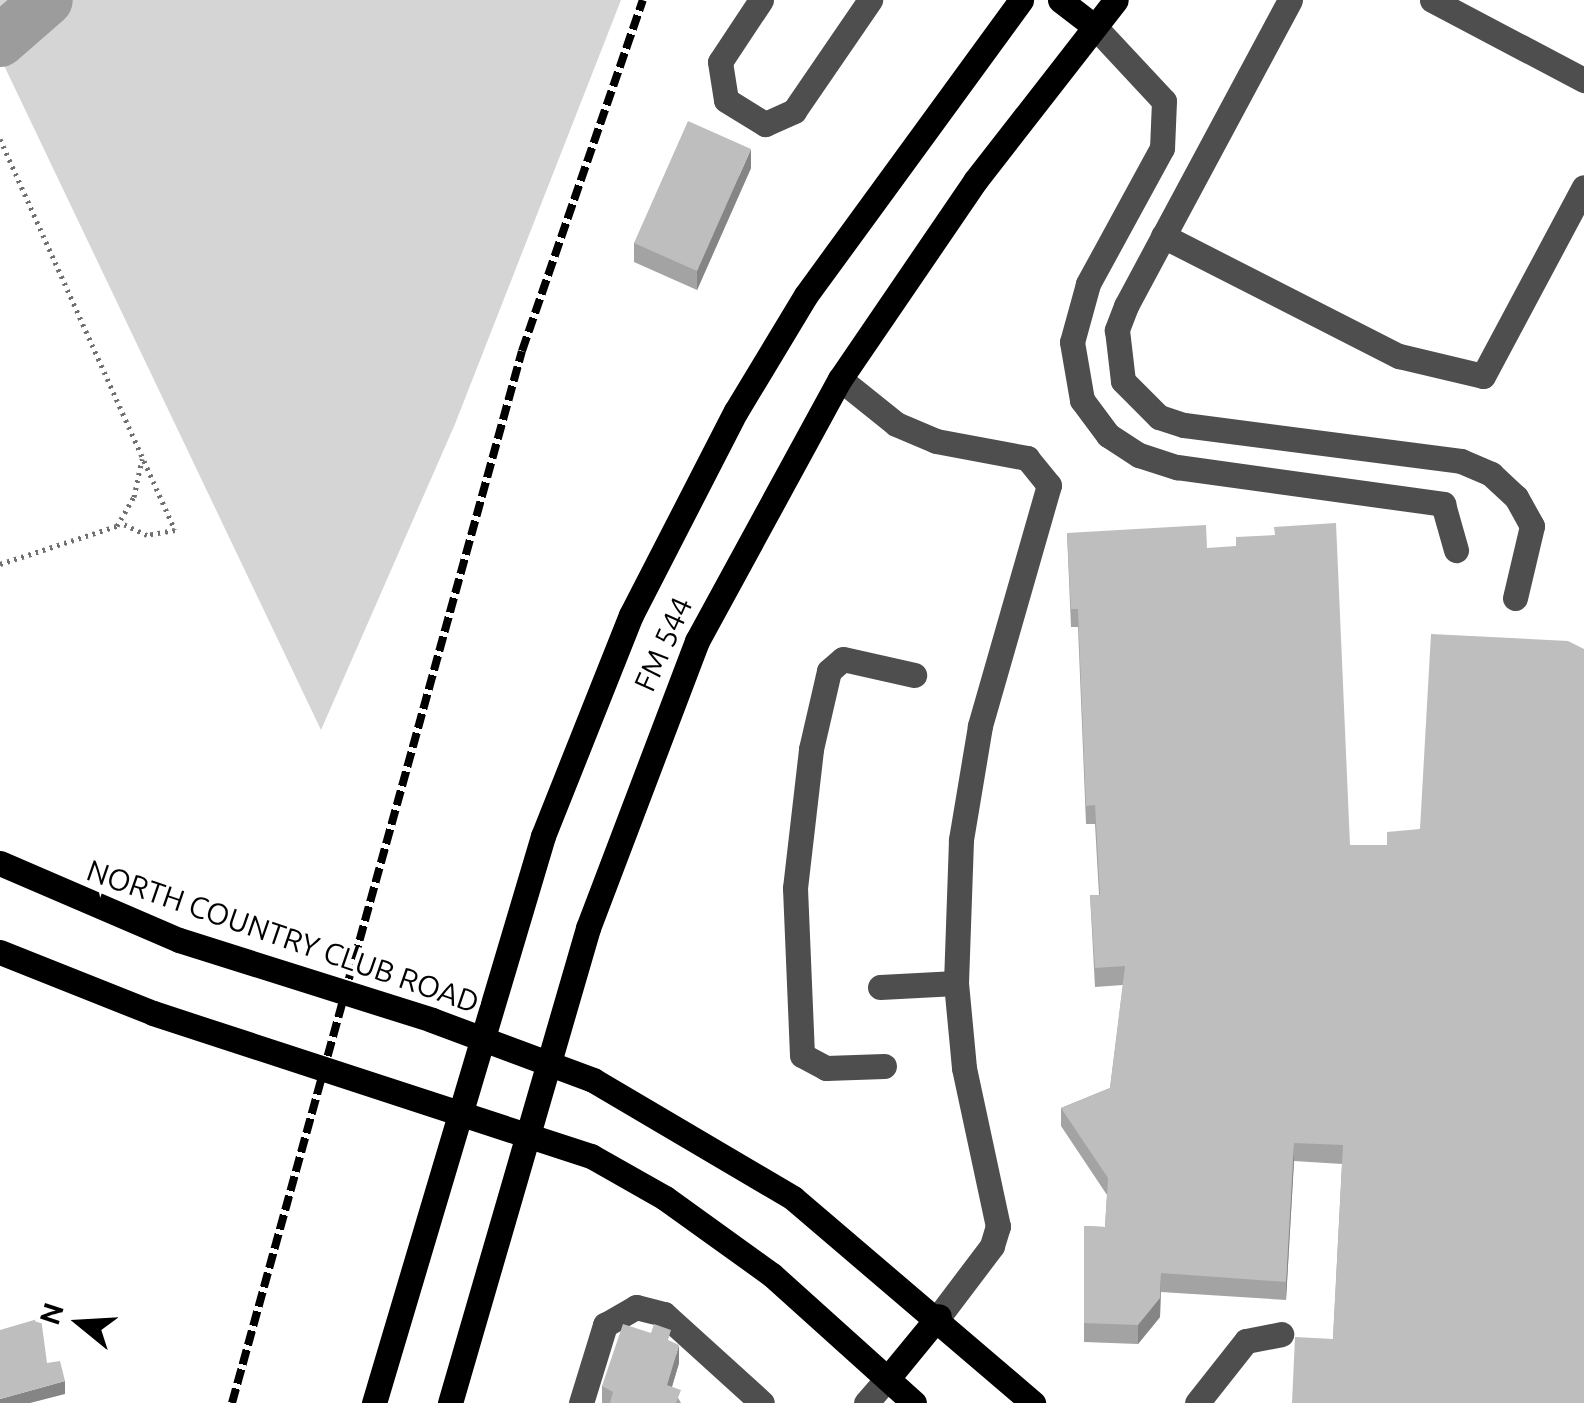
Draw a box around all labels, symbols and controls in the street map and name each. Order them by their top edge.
street label: FM 544 [626,591,700,697]
street label: NORTH COUNTRY CLUB ROAD [82,852,484,1020]
north arrow [30,1273,130,1373]
text: N [33,1299,69,1328]

